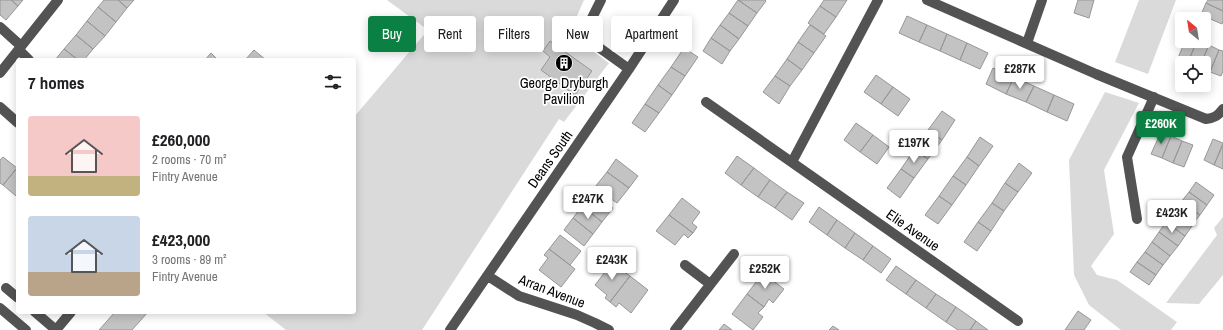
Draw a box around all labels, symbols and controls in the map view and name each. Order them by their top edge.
north arrow [1175,12,1211,48]
map controls [1175,12,1211,92]
chip: Buy [368,16,416,52]
chip: Rent [424,16,476,52]
chip: Filters [484,16,544,52]
chip: New [552,16,603,52]
chip: Apartment [611,16,692,52]
building icon: George Dryburgh Pavilion [554,53,574,73]
pin: £287K [992,56,1048,90]
button: locate [1175,56,1211,92]
text: £287K [1004,60,1036,77]
text: 7 homes [28,71,85,94]
icon: filters [322,71,344,93]
place label: George Dryburgh Pavilion [520,74,608,108]
pin: £260K [1133,111,1189,145]
text: £260K [1145,115,1177,132]
street label: Deans South [524,127,576,191]
text: £260,000 [152,128,210,151]
pin: £197K [886,130,942,164]
icon: home [60,132,108,180]
text: £197K [898,134,930,151]
text: 2 rooms · 70 m² [152,151,227,168]
text: Fintry Avenue [152,168,218,185]
pin: £247K [560,186,616,220]
text: £247K [572,190,604,207]
pin: £423K [1144,200,1200,234]
text: £423K [1156,204,1188,221]
street label: Elie Avenue [883,205,943,255]
text: £423,000 [152,228,210,251]
icon: home [60,232,108,280]
pin: £243K [584,247,640,281]
text: 3 rooms · 89 m² [152,251,227,268]
text: £243K [596,251,628,268]
pin: £252K [737,256,793,290]
text: £252K [749,260,781,277]
text: Fintry Avenue [152,268,218,285]
street label: Arran Avenue [515,270,588,312]

